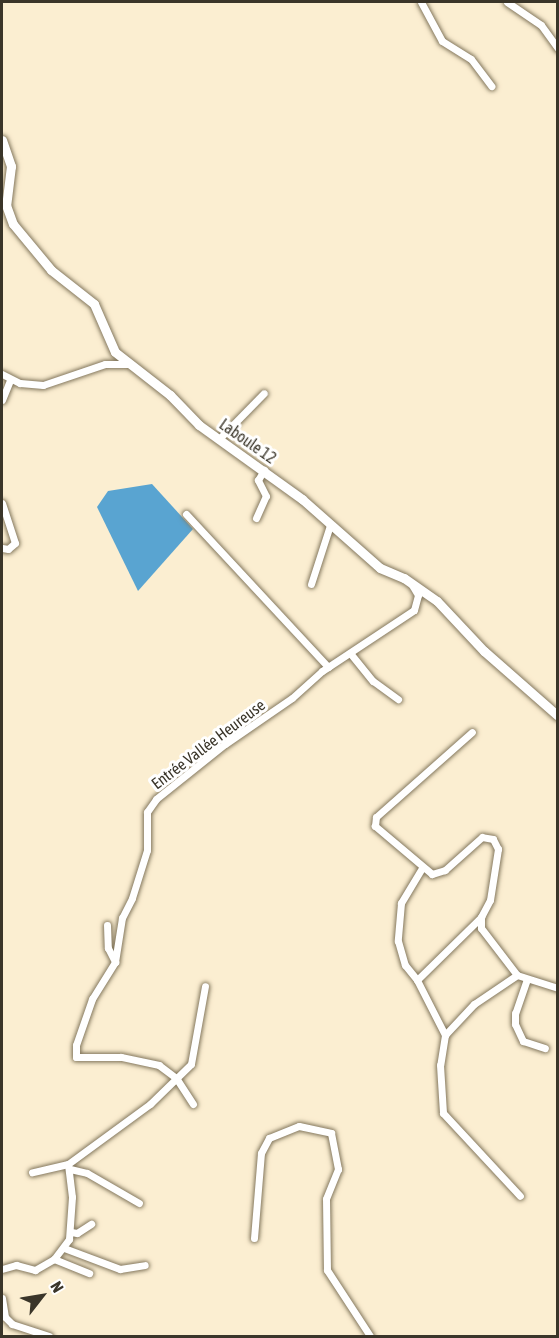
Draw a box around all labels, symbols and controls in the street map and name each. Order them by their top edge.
street label: Laboule 12 [216,414,280,468]
street label: Entrée Vallée Heureuse [147,695,269,793]
north arrow [12,1266,72,1326]
text: N [47,1278,68,1295]

